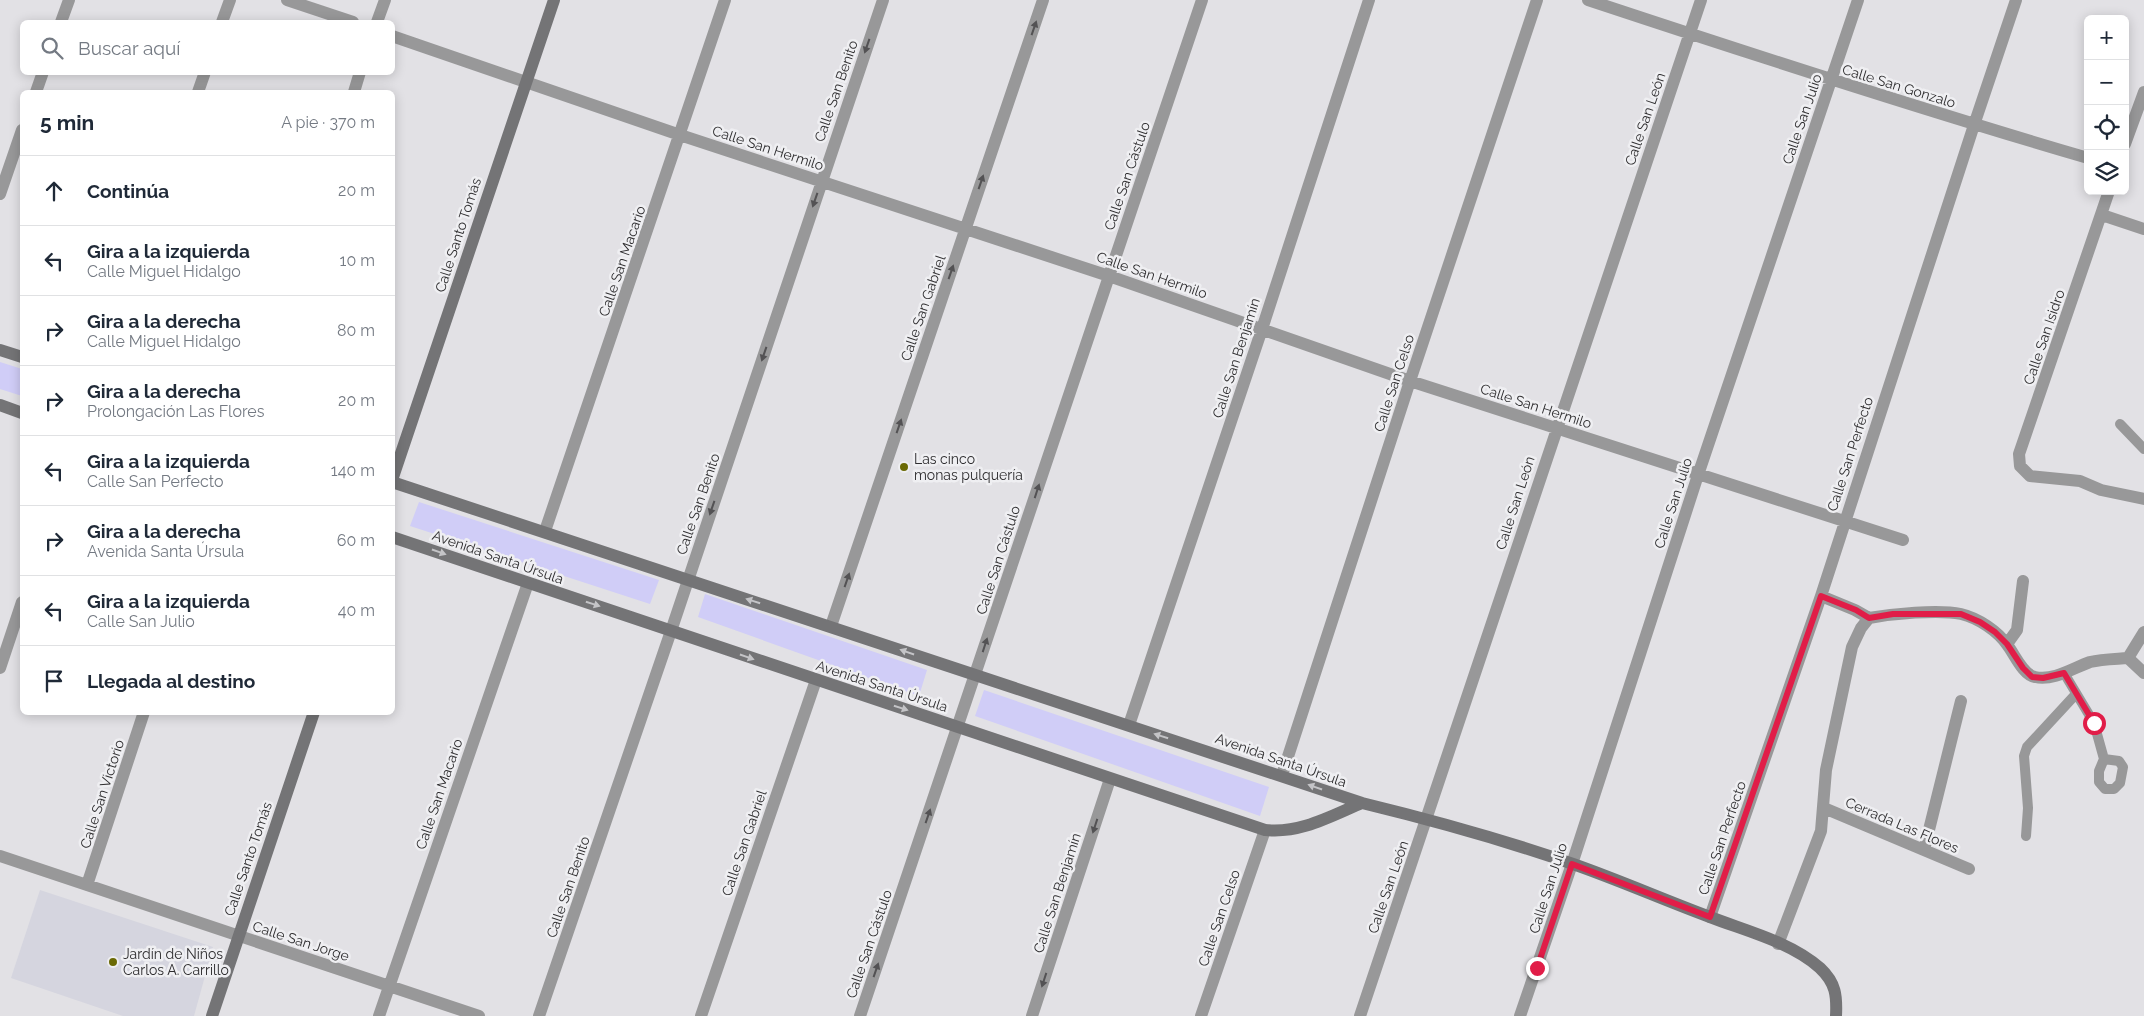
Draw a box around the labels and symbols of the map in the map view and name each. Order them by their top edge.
one-way arrow [1030,20,1038,35]
street label: Calle San Benito [811,38,861,144]
one-way arrow [863,39,870,54]
street label: Calle San Gonzalo [1840,61,1958,111]
street label: Calle San León [1622,70,1668,168]
street label: Calle San Julio [1779,72,1825,166]
street label: Calle San Cástulo [1101,120,1153,232]
street label: Calle San Hermilo [710,122,826,174]
one-way arrow [978,174,986,189]
street label: Calle Santo Tomás [432,175,484,294]
one-way arrow [811,193,818,208]
street label: Calle San Macario [596,204,648,318]
street label: Calle San Hermilo [1095,249,1209,301]
street label: Calle San Gabriel [897,253,949,363]
one-way arrow [947,264,955,279]
street label: Calle San Isidro [2020,287,2068,387]
street label: Calle San Benjamín [1209,296,1263,420]
street label: Calle San Celso [1371,332,1417,434]
one-way arrow [759,347,767,362]
street label: Calle San Hermilo [1478,380,1594,432]
street label: Calle San Perfecto [1824,395,1876,513]
one-way arrow [895,418,903,433]
street label: Calle San Benito [673,451,723,557]
place label: Las cinco monas pulquería [914,451,1023,483]
street label: Calle San León [1492,454,1538,552]
street label: Calle San Julio [1651,456,1695,550]
marker: Las cinco monas pulquería [898,461,910,473]
one-way arrow [1034,484,1041,499]
one-way arrow [708,501,715,516]
street label: Calle San Cástulo [973,503,1023,617]
street label: Avenida Santa Úrsula [430,526,566,587]
one-way arrow [431,549,446,557]
one-way arrow [843,572,851,587]
one-way arrow [745,596,760,604]
one-way arrow [585,601,600,608]
one-way arrow [982,638,990,653]
one-way arrow [899,648,914,656]
one-way arrow [739,653,754,661]
street label: Avenida Santa Úrsula [814,656,950,715]
one-way arrow [893,705,908,712]
route start [2083,712,2106,735]
street label: Avenida Santa Úrsula [1213,729,1349,790]
one-way arrow [1154,732,1169,739]
street label: Calle San Macario [413,737,465,851]
street label: Calle San Victorio [77,738,127,850]
street label: Calle San Perfecto [1695,779,1749,897]
one-way arrow [1308,783,1323,790]
street label: Calle San Gabriel [718,788,770,898]
street label: Cerrada Las Flores [1843,794,1961,856]
street label: Calle Santo Tomás [221,800,275,918]
one-way arrow [924,808,932,823]
one-way arrow [1090,818,1098,833]
street label: Calle San Benjamín [1030,831,1084,955]
street label: Calle San Benito [543,834,593,940]
street label: Calle San León [1365,838,1411,936]
street label: Calle San Julio [1526,841,1570,935]
street label: Calle San Celso [1195,868,1243,968]
street label: Calle San Cástulo [843,888,895,1000]
street label: Calle San Jorge [251,918,351,964]
place label: Jardín de Niños Carlos A. Carrillo [123,946,229,978]
marker: Jardín de Niños Carlos A. Carrillo [107,956,119,968]
route end [1526,957,1549,980]
one-way arrow [872,962,880,977]
one-way arrow [1039,973,1047,988]

